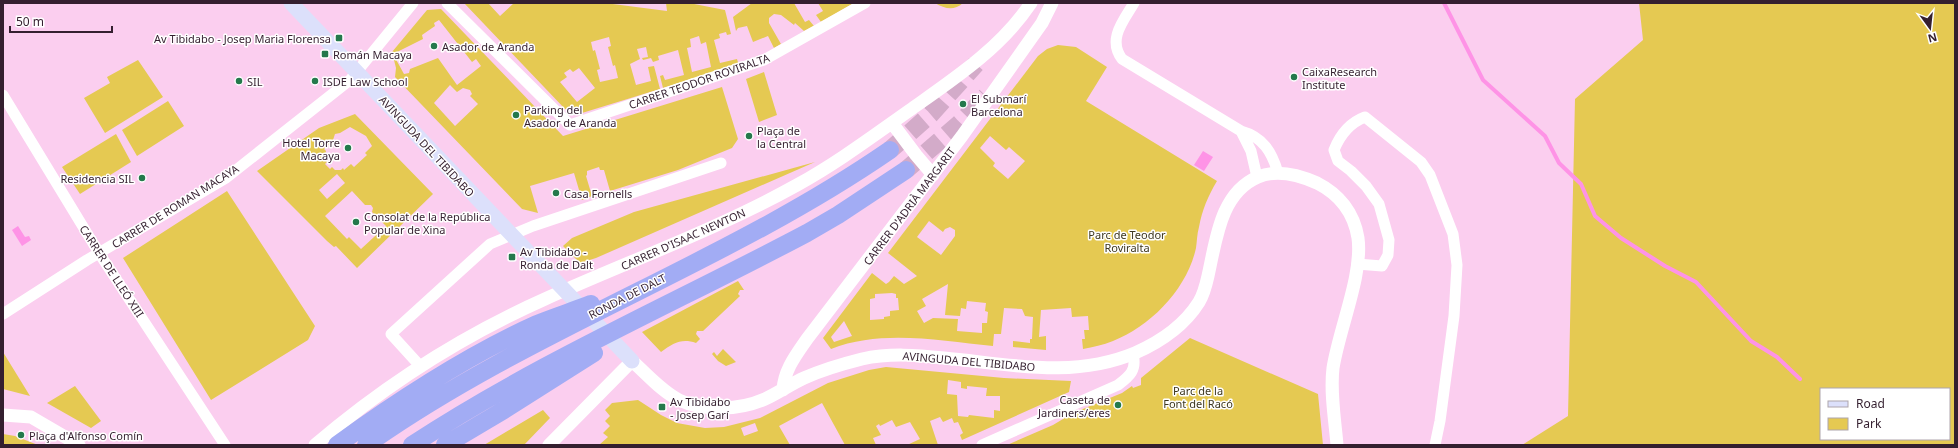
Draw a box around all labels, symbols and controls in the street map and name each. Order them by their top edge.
scale bar [10,8,112,34]
north arrow [1910,8,1950,48]
text: 50 m [16,13,44,30]
text: N [1926,30,1939,47]
place label: Av Tibidabo - Josep Maria Florensa [154,31,331,46]
marker: Av Tibidabo - Josep Maria Florensa [334,33,344,43]
place label: Asador de Aranda [442,39,534,54]
marker: Asador de Aranda [429,41,439,51]
place label: Román Macaya [333,47,412,62]
marker: Román Macaya [320,49,330,59]
street label: CARRER TEODOR ROVIRALTA [627,49,772,112]
place label: CaixaResearch Institute [1302,64,1377,92]
marker: CaixaResearch Institute [1289,72,1299,82]
place label: SIL [247,74,263,89]
place label: ISDE Law School [323,74,407,89]
marker: SIL [234,76,244,86]
marker: ISDE Law School [310,76,320,86]
place label: El Submarí Barcelona [971,91,1027,119]
street label: AVINGUDA DEL TIBIDABO [376,92,478,200]
marker: El Submarí Barcelona [958,99,968,109]
place label: Parking del Asador de Aranda [524,102,616,130]
marker: Parking del Asador de Aranda [511,110,521,120]
place label: Plaça de la Central [757,123,806,151]
marker: Plaça de la Central [744,131,754,141]
place label: Hotel Torre Macaya [282,135,340,163]
marker: Hotel Torre Macaya [343,143,353,153]
street label: CARRER D'ADRIÀ MARGARIT [860,144,958,268]
street label: CARRER DE ROMAN MACAYA [109,160,242,251]
place label: Residencia SIL [60,171,134,186]
marker: Residencia SIL [137,173,147,183]
place label: Casa Fornells [564,186,632,201]
marker: Casa Fornells [551,188,561,198]
street label: CARRER D'ISAAC NEWTON [618,205,748,273]
place label: Consolat de la República Popular de Xina [364,209,490,237]
marker: Consolat de la República Popular de Xina [351,217,361,227]
street label: CARRER DE LLEÓ XIII [77,222,148,320]
park label: Parc de Teodor Roviralta [1088,227,1166,255]
place label: Av Tibidabo - Ronda de Dalt [520,244,593,272]
marker: Av Tibidabo - Ronda de Dalt [507,252,517,262]
street label: RONDA DE DALT [586,270,668,322]
street label: AVINGUDA DEL TIBIDABO [902,348,1036,374]
park label: Parc de la Font del Racó [1163,383,1233,411]
legend [1820,388,1950,440]
place label: Caseta de Jardiners/eres [1037,392,1110,420]
place label: Av Tibidabo - Josep Garí [670,394,731,422]
text: Road [1856,395,1885,412]
marker: Caseta de Jardiners/eres [1113,400,1123,410]
marker: Av Tibidabo - Josep Garí [657,402,667,412]
text: Park [1856,415,1882,432]
place label: Plaça d'Alfonso Comín [29,428,143,443]
marker: Plaça d'Alfonso Comín [16,430,26,440]

